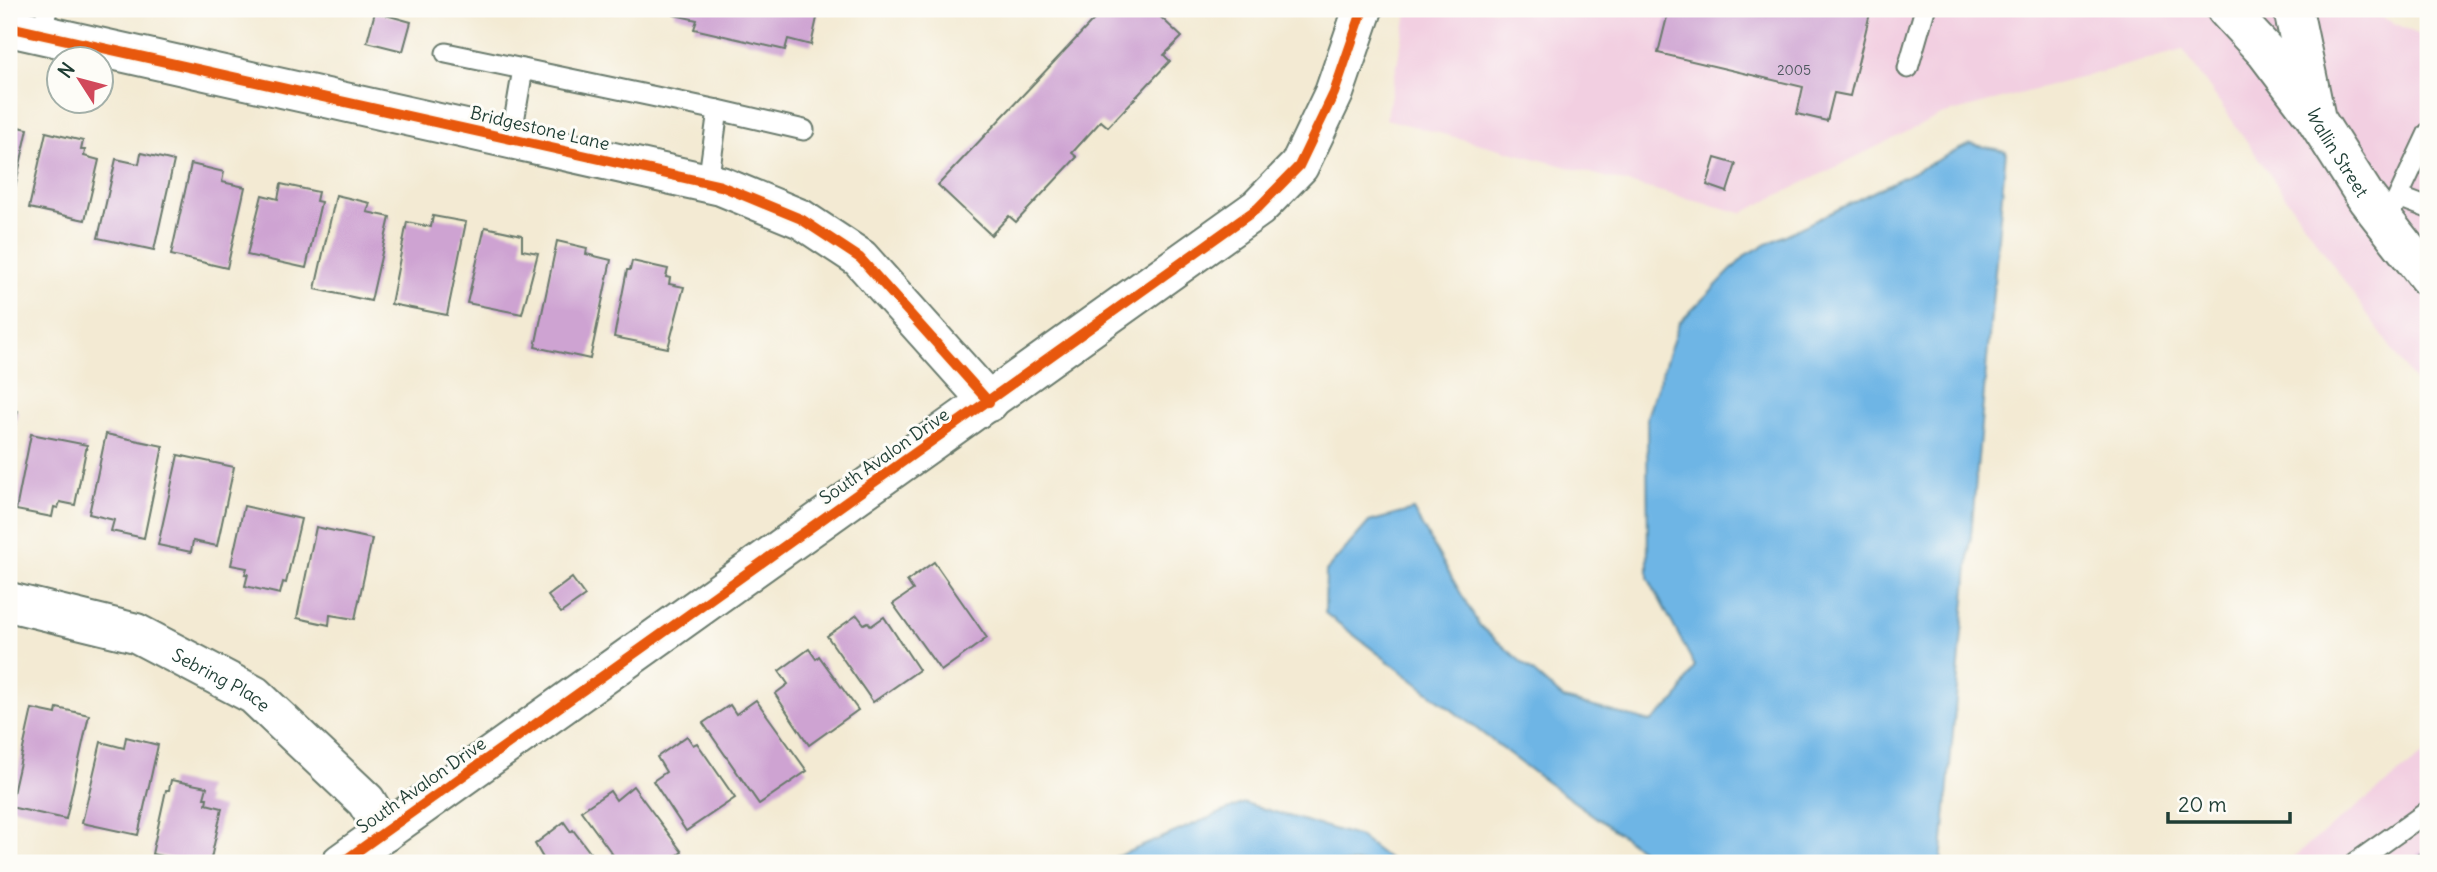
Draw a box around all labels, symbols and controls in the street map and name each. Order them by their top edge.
north arrow [46,46,116,116]
text: N [53,58,80,82]
house number: 2005 [1777,61,1811,79]
street label: Bridgestone Lane [468,101,612,155]
street label: Wallin Street [2303,106,2374,201]
street label: South Avalon Drive [815,403,953,509]
street label: Sebring Place [168,643,275,716]
street label: South Avalon Drive [352,732,490,838]
scale bar [2168,781,2290,825]
text: 20 m [2178,791,2227,818]

